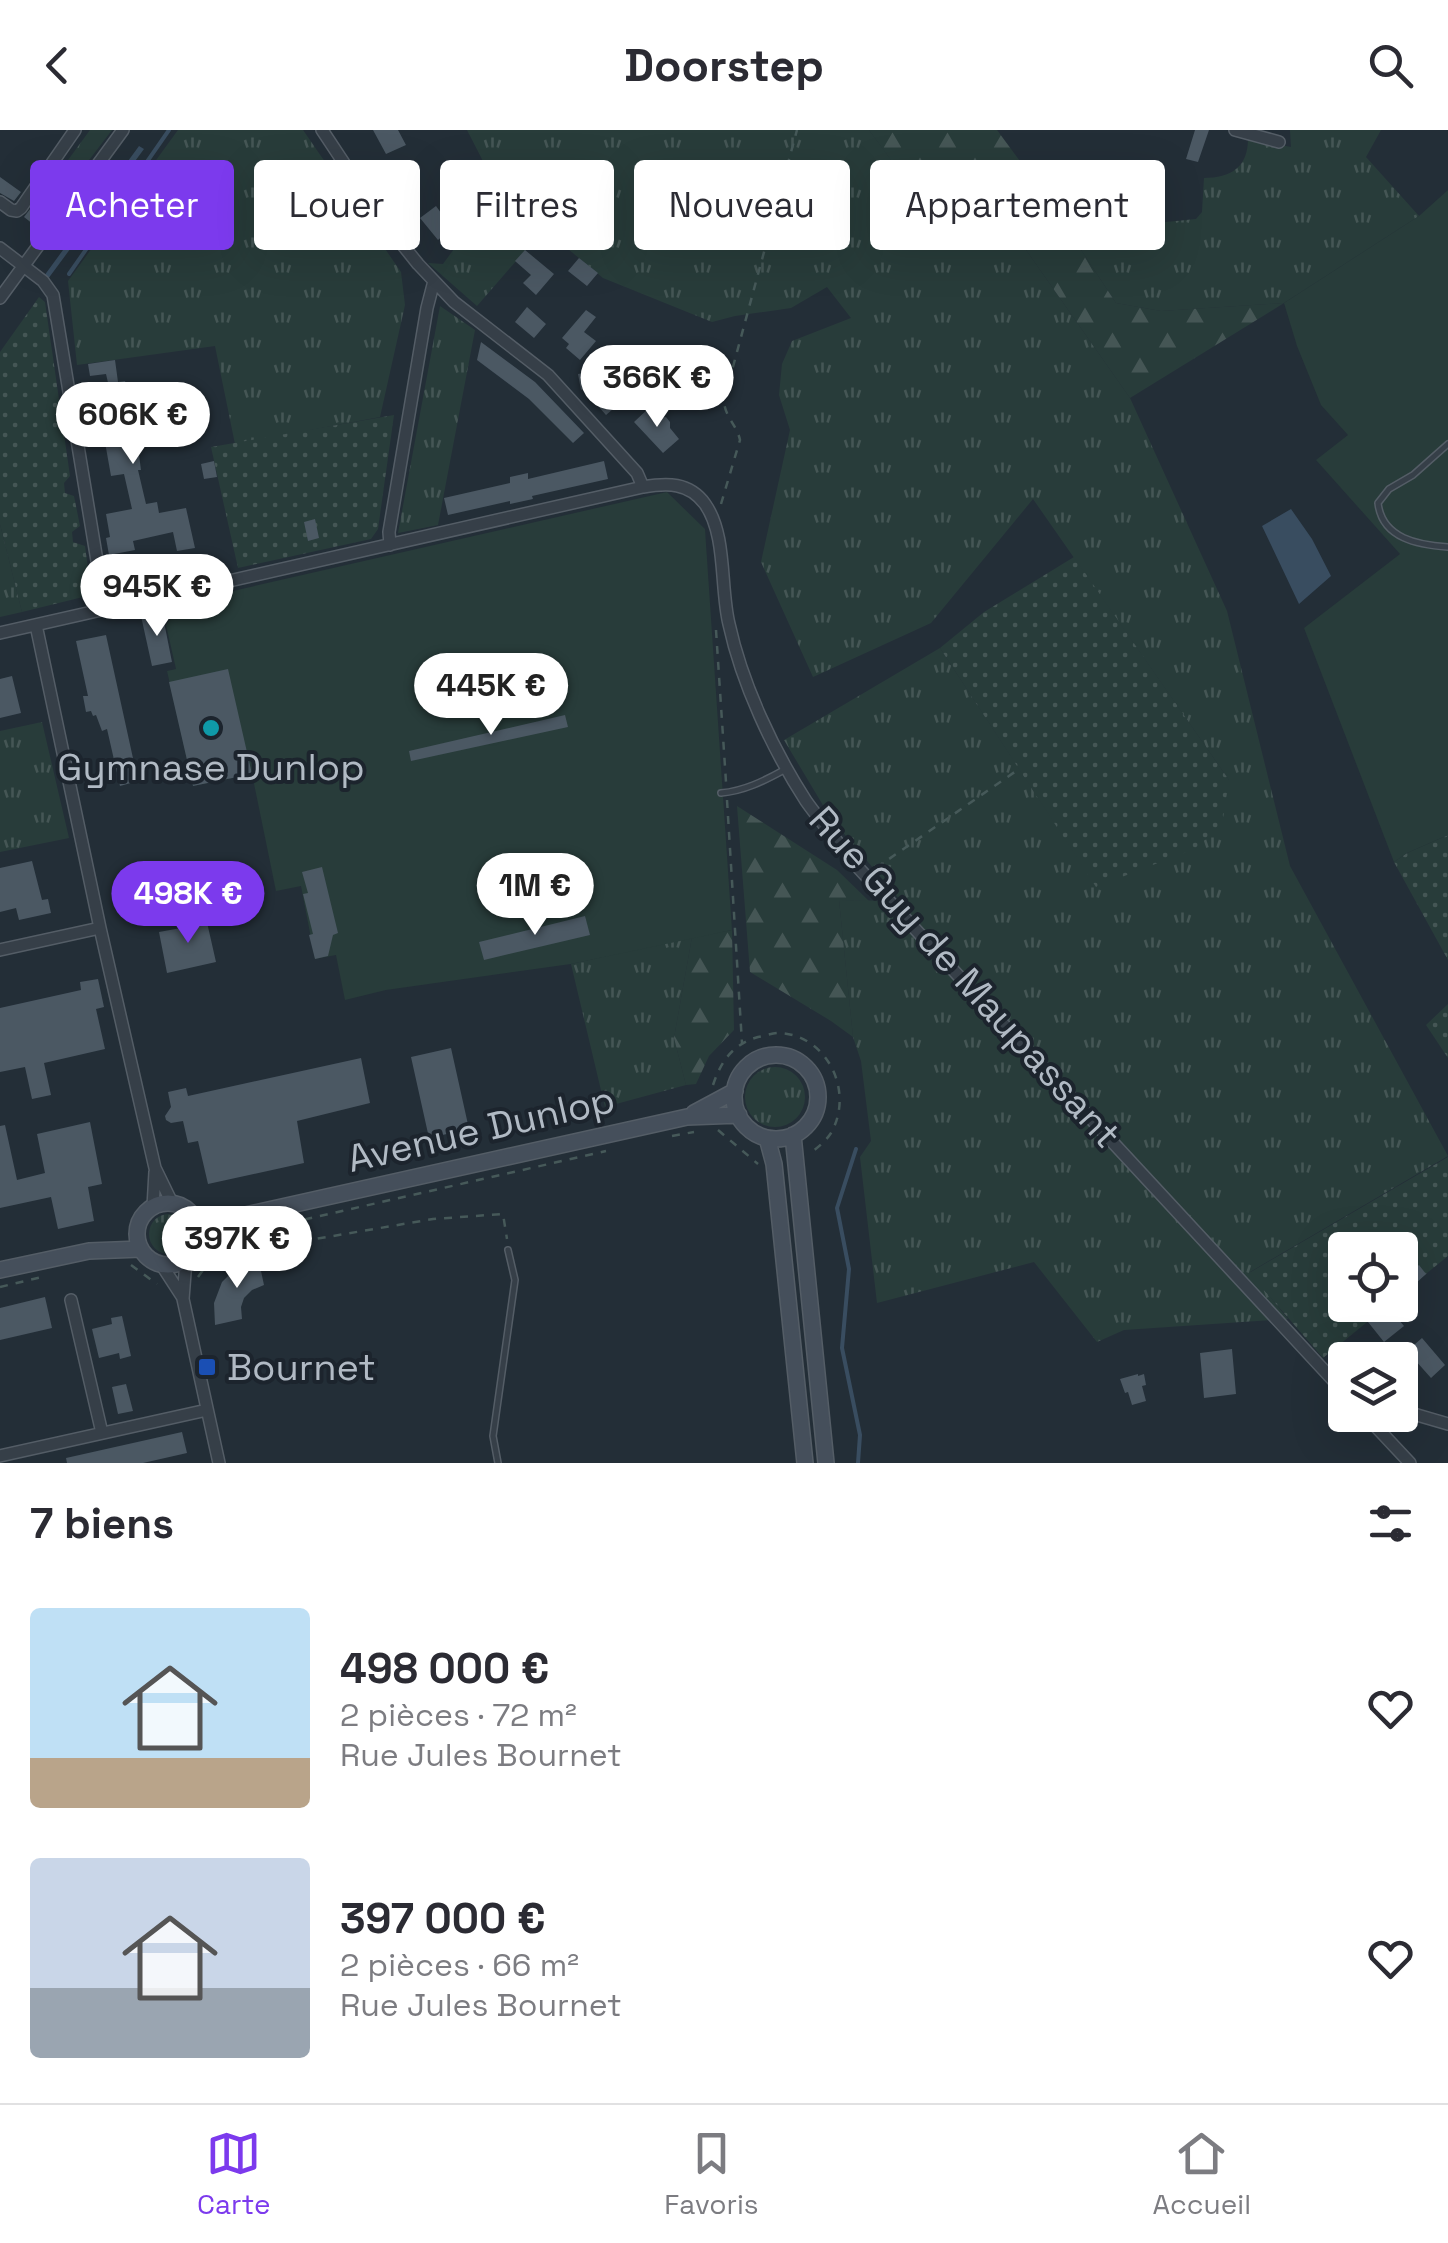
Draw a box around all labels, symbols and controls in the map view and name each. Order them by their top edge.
text: Doorstep [624,37,824,94]
icon: back [30,38,85,93]
icon: search [1363,38,1418,93]
chip: Acheter [30,160,234,250]
chip: Louer [254,160,420,250]
chip: Filtres [440,160,614,250]
chip: Nouveau [634,160,850,250]
chip: Appartement [870,160,1165,250]
pin: 366K € [576,345,738,430]
text: 366K € [603,357,711,397]
pin: 606K € [52,382,214,467]
text: 606K € [78,394,188,434]
pin: 945K € [76,554,238,639]
text: 945K € [102,566,212,606]
pin: 445K € [410,653,572,738]
text: 445K € [436,665,546,705]
marker: Gymnase Dunlop [200,717,222,739]
place label: Gymnase Dunlop [57,743,365,791]
street label: Rue Guy de Maupassant [799,796,1131,1158]
pin: 1M € [476,853,594,938]
pin: 498K € [107,861,269,946]
text: 1M € [499,865,571,905]
text: 498K € [133,873,243,913]
street label: Avenue Dunlop [343,1075,619,1183]
pin: 397K € [156,1206,318,1291]
text: 397K € [184,1218,290,1258]
map controls [1328,1232,1418,1432]
button: locate [1328,1232,1418,1322]
button: layers [1328,1342,1418,1432]
place label: Bournet [227,1343,376,1391]
marker: Bournet [196,1356,218,1378]
icon: filters [1363,1496,1418,1551]
text: 7 biens [30,1497,174,1550]
text: 498 000 € [340,1642,549,1695]
icon: home [110,1648,230,1768]
icon: heart [1363,1681,1418,1736]
text: 2 pièces · 72 m² [340,1695,577,1735]
text: Rue Jules Bournet [340,1735,622,1775]
text: 397 000 € [340,1892,545,1945]
icon: home [110,1898,230,2018]
icon: heart [1363,1931,1418,1986]
text: 2 pièces · 66 m² [340,1945,579,1985]
text: Rue Jules Bournet [340,1985,622,2025]
tab: Carte [197,2126,271,2222]
tab: Favoris [664,2126,759,2222]
tab: Accueil [1152,2126,1251,2222]

